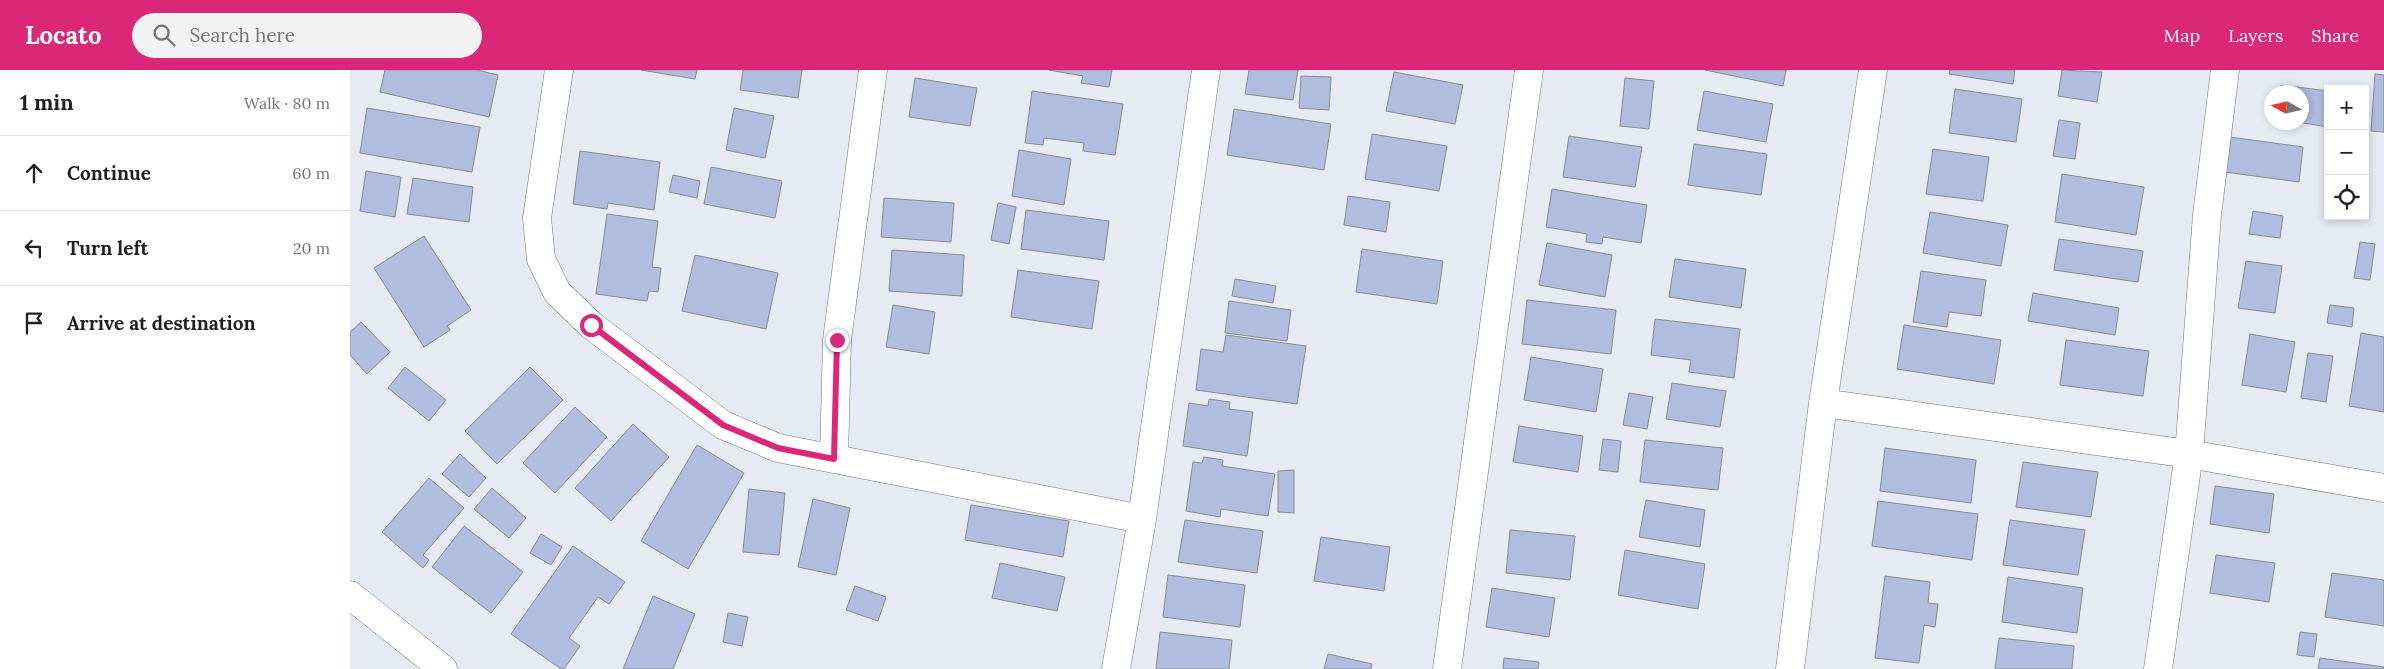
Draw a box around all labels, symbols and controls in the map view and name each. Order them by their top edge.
search box [132,13,482,58]
text: Locato [25,20,102,51]
icon: search [150,21,178,49]
text: Search here [190,23,295,47]
text: Map [2164,24,2200,47]
text: Layers [2228,24,2283,47]
text: Share [2311,24,2359,47]
north arrow [2264,85,2309,130]
map controls [2324,85,2369,220]
button: + [2324,85,2369,130]
text: 1 min [20,89,74,116]
text: Walk · 80 m [244,93,330,113]
button: − [2324,130,2369,175]
icon: ahead [20,159,48,187]
text: Continue [67,161,151,185]
text: 60 m [292,163,330,183]
button: locate [2324,175,2369,220]
icon: left [20,234,48,262]
text: Turn left [67,236,148,260]
text: 20 m [293,238,330,258]
icon: arrive [20,309,48,337]
text: Arrive at destination [67,311,256,335]
route start [580,314,603,337]
route end [826,329,849,352]

